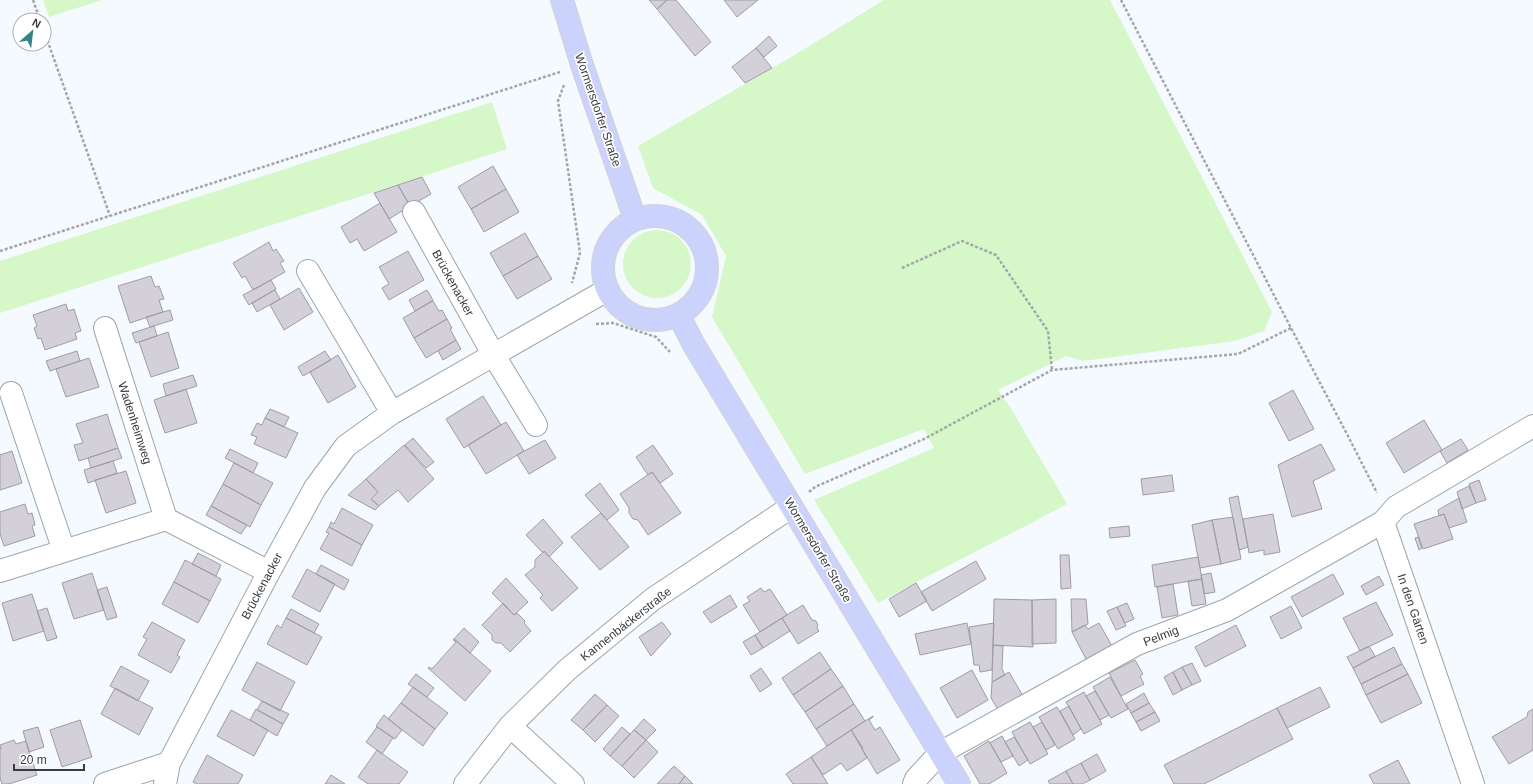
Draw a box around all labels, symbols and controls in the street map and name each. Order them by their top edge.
north arrow [12,12,52,52]
text: N [30,16,43,30]
street label: Wormersdorfer Straße [572,51,624,169]
street label: Brückenacker [429,248,477,318]
street label: Wadenheimweg [115,380,155,466]
street label: Wormersdorfer Straße [781,495,855,605]
street label: Brückenacker [239,550,285,622]
street label: In den Gärten [1394,572,1432,646]
street label: Kannenbäckerstraße [578,584,674,664]
street label: Pelmig [1141,623,1181,649]
scale bar [14,746,84,772]
text: 20 m [20,753,47,767]

